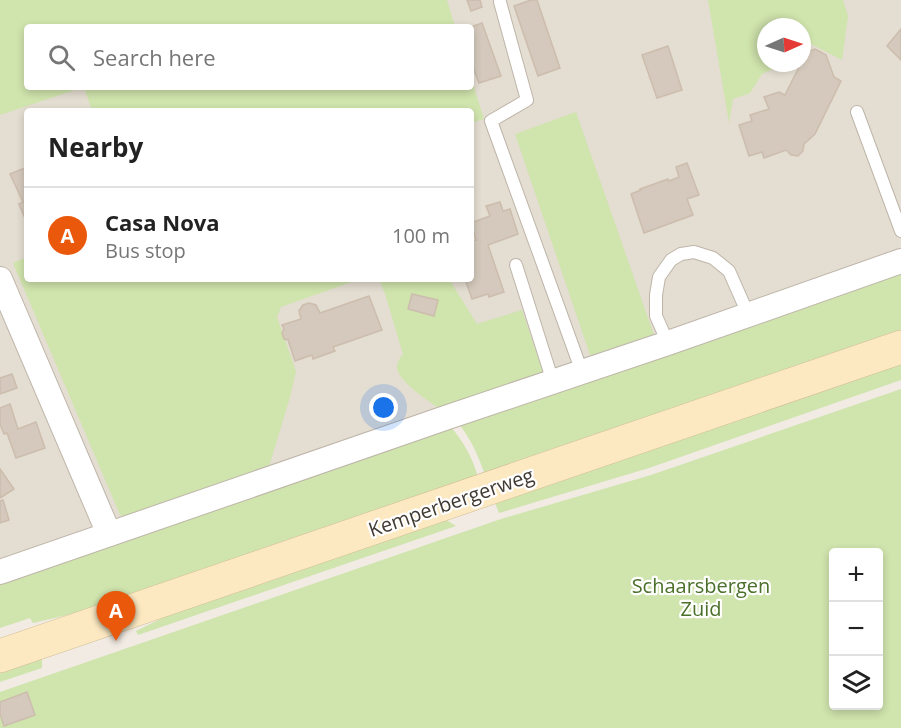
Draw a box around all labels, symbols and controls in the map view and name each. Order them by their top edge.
north arrow [757,18,811,72]
search box [24,24,474,90]
icon: search [45,41,78,74]
text: Search here [93,42,216,72]
text: Nearby [48,129,143,165]
text: Casa Nova [105,207,220,237]
text: A [61,222,74,249]
text: 100 m [392,222,450,249]
text: Bus stop [105,237,186,264]
your location [369,393,398,422]
street label: Kemperbergerweg [365,461,537,543]
map controls [829,548,883,710]
button: + [829,548,883,602]
park label: Schaarsbergen Zuid [632,572,770,622]
pin: A [96,592,136,641]
button: − [829,602,883,656]
button: layers [829,656,883,710]

